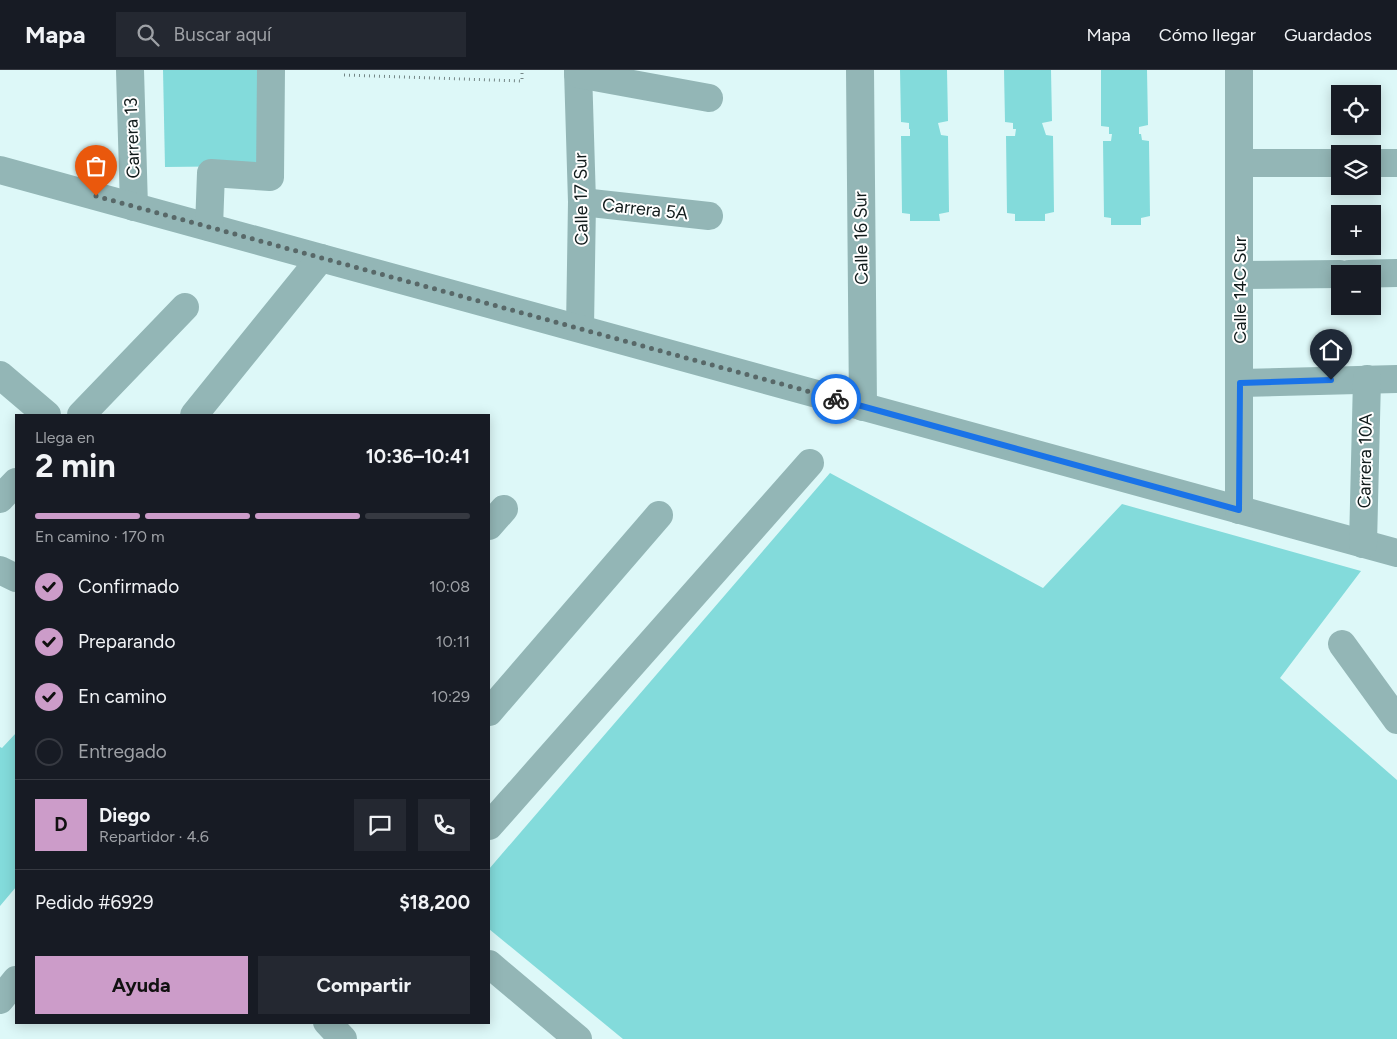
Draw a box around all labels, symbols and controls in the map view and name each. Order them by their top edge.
search box [116,12,466,57]
text: Mapa [25,20,86,49]
icon: search [134,21,162,49]
text: Buscar aquí [174,23,271,46]
text: Mapa [1086,24,1131,46]
text: Cómo llegar [1159,24,1256,46]
text: Guardados [1284,24,1372,46]
map controls [1331,85,1381,315]
button: locate [1331,85,1381,135]
street label: Carrera 13 [120,97,144,179]
pin [75,145,117,196]
button: layers [1331,145,1381,195]
icon: bag [82,152,110,180]
street label: Calle 17 Sur [569,152,593,246]
street label: Calle 16 Sur [849,191,873,285]
street label: Carrera 5A [601,194,689,224]
button: + [1331,205,1381,255]
street label: Calle 14C Sur [1229,236,1251,344]
button: − [1331,265,1381,315]
pin [1310,329,1352,380]
icon: home [1317,336,1345,364]
courier [811,374,861,424]
icon: bike [822,385,850,413]
street label: Carrera 10A [1353,413,1377,509]
text: Llega en [35,428,95,447]
text: 10:36–10:41 [366,445,470,468]
text: 2 min [35,447,116,485]
text: En camino · 170 m [35,527,165,546]
icon: check [35,573,63,601]
text: Confirmado [78,575,179,598]
text: 10:08 [429,577,470,596]
icon: check [35,628,63,656]
text: Preparando [78,630,176,653]
text: 10:11 [436,632,470,651]
icon: check [35,683,63,711]
text: En camino [78,685,167,708]
text: 10:29 [431,687,470,706]
text: Entregado [78,740,167,763]
button: chat [354,799,406,851]
button: phone [418,799,470,851]
text: Diego [99,804,150,827]
text: D [54,813,68,836]
text: Repartidor · 4.6 [99,827,209,846]
text: Pedido #6929 [35,891,153,914]
text: $18,200 [399,891,470,914]
button: Ayuda [35,956,248,1014]
button: Compartir [258,956,470,1014]

